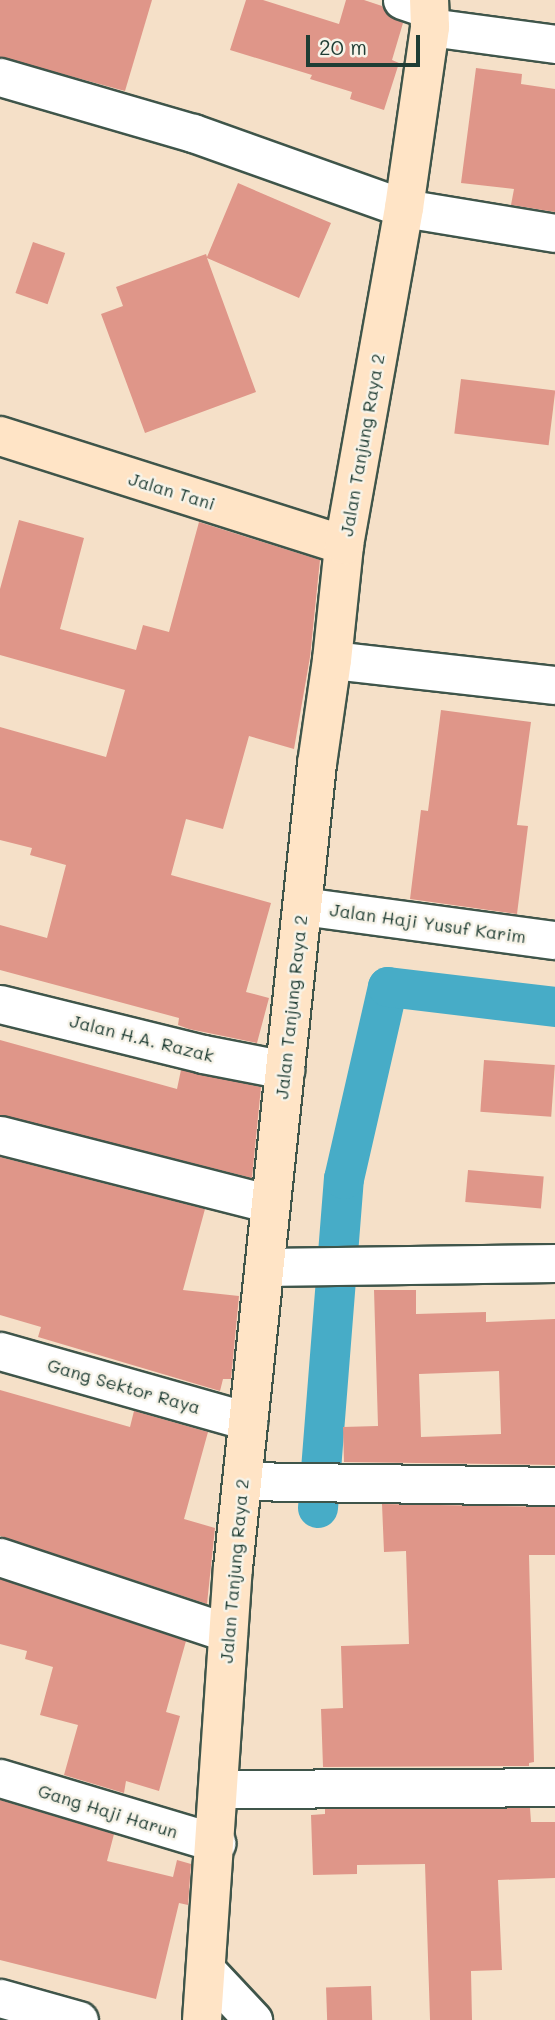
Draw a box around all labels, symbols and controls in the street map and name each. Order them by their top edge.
scale bar [310,21,424,65]
text: 20 m [319,33,367,60]
street label: Jalan Tanjung Raya 2 [335,352,389,538]
street label: Jalan Tani [126,468,218,514]
street label: Jalan Haji Yusuf Karim [328,899,528,947]
street label: Jalan Tanjung Raya 2 [271,914,311,1100]
street label: Jalan H.A. Razak [68,1010,216,1066]
street label: Gang Sektor Raya [45,1354,203,1418]
street label: Jalan Tanjung Raya 2 [215,1478,253,1664]
street label: Gang Haji Harun [36,1779,180,1843]

